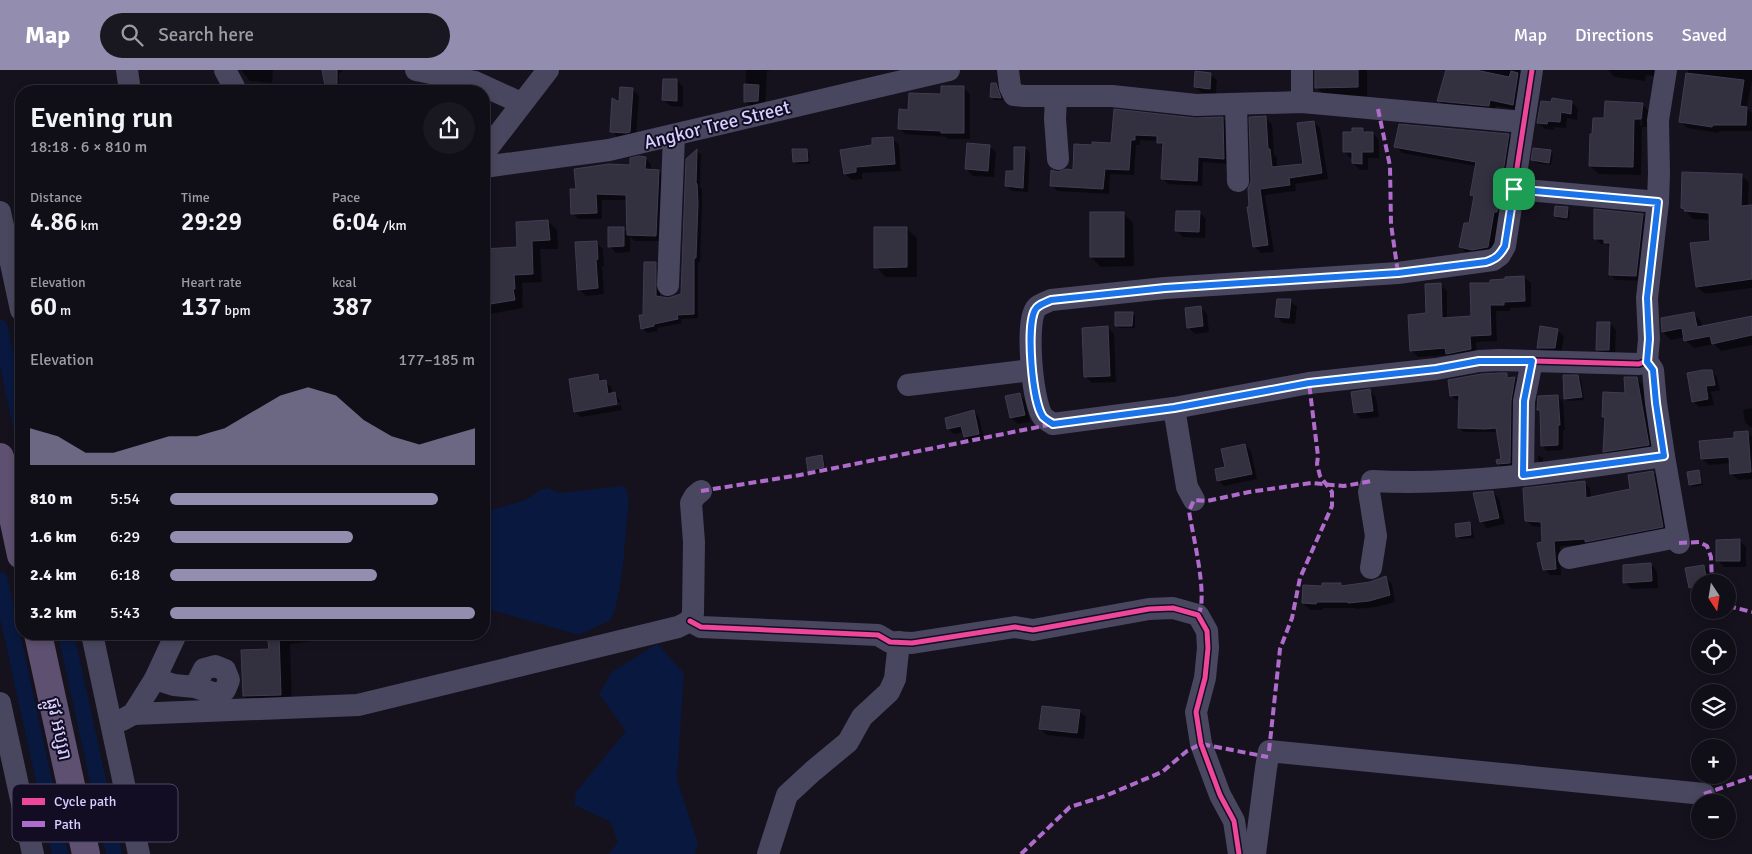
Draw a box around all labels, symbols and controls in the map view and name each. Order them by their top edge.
search box [100,13,450,58]
text: Map [25,20,70,50]
icon: search [118,21,146,49]
text: Search here [158,23,254,47]
text: Map [1514,24,1547,46]
text: Directions [1575,24,1654,46]
text: Saved [1682,24,1727,46]
street label: Angkor Tree Street [641,95,793,155]
text: Evening run [30,101,173,135]
button: share [423,102,475,154]
text: 18:18 · 6 × 810 m [30,137,147,157]
pin [1493,168,1535,210]
icon: arrive [1500,175,1528,203]
text: Distance [30,189,82,206]
text: Time [181,189,210,206]
text: Pace [332,189,360,206]
text: 4.86 [30,206,77,237]
text: 29:29 [181,206,242,237]
text: 6:04 [332,206,380,237]
text: km [77,217,99,234]
text: /km [380,217,407,234]
text: Elevation [30,274,86,291]
text: Heart rate [181,274,242,291]
text: kcal [332,274,357,291]
text: 60 [30,291,57,322]
text: 137 [181,291,222,322]
text: 387 [332,291,373,322]
text: m [57,302,71,319]
text: bpm [222,302,251,319]
text: Elevation [30,350,94,370]
text: 177–185 m [398,350,475,370]
text: 810 m [30,489,72,509]
text: 5:54 [110,489,140,509]
text: 1.6 km [30,527,77,547]
text: 6:29 [110,527,140,547]
text: 2.4 km [30,565,77,585]
text: 6:18 [110,565,140,585]
north arrow [1691,574,1736,619]
map controls [1691,574,1736,839]
text: 3.2 km [30,603,77,623]
text: 5:43 [110,603,140,623]
button: locate [1691,629,1736,674]
button: layers [1691,684,1736,729]
street label: ផ្លូវ អប្សរា [36,695,77,764]
button: + [1691,739,1736,784]
legend [12,784,178,842]
text: Cycle path [54,793,116,810]
button: − [1691,794,1736,839]
text: Path [54,816,81,833]

